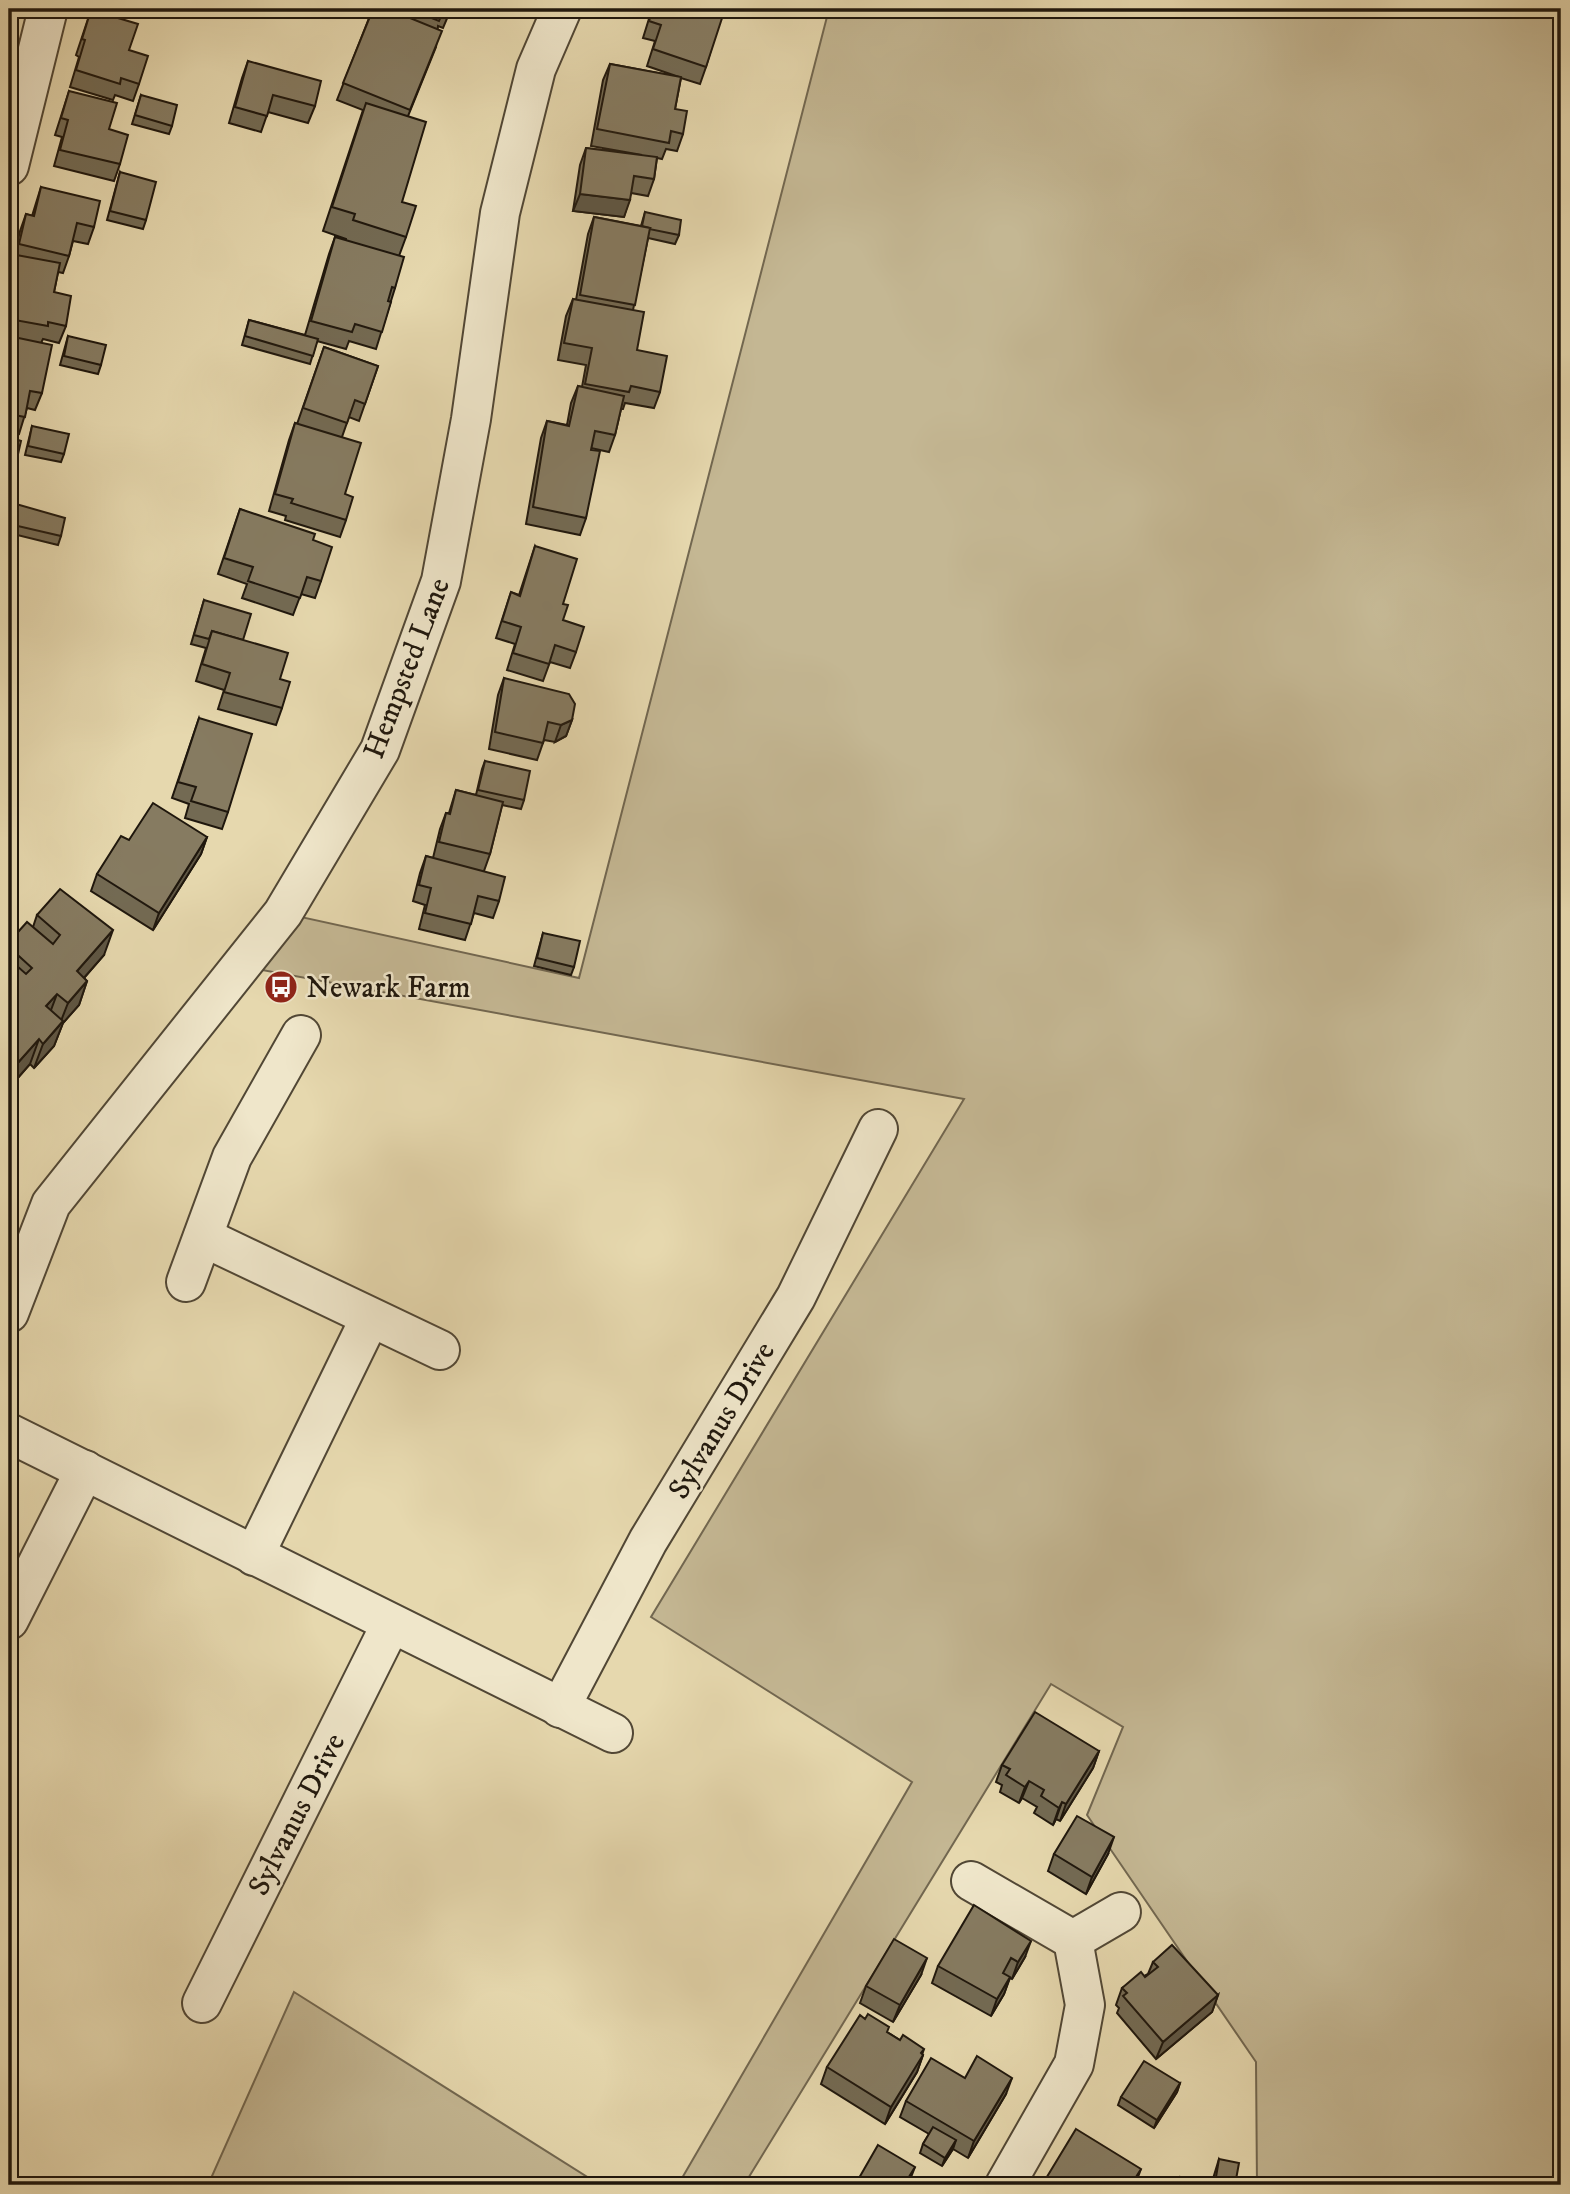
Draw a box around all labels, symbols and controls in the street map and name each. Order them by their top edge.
street label: Hempsted Lane [356,573,459,764]
bus stop icon: Newark Farm [262,968,300,1006]
place label: Newark Farm [306,970,471,1007]
street label: Sylvanus Drive [661,1335,784,1506]
street label: Sylvanus Drive [241,1727,354,1902]

